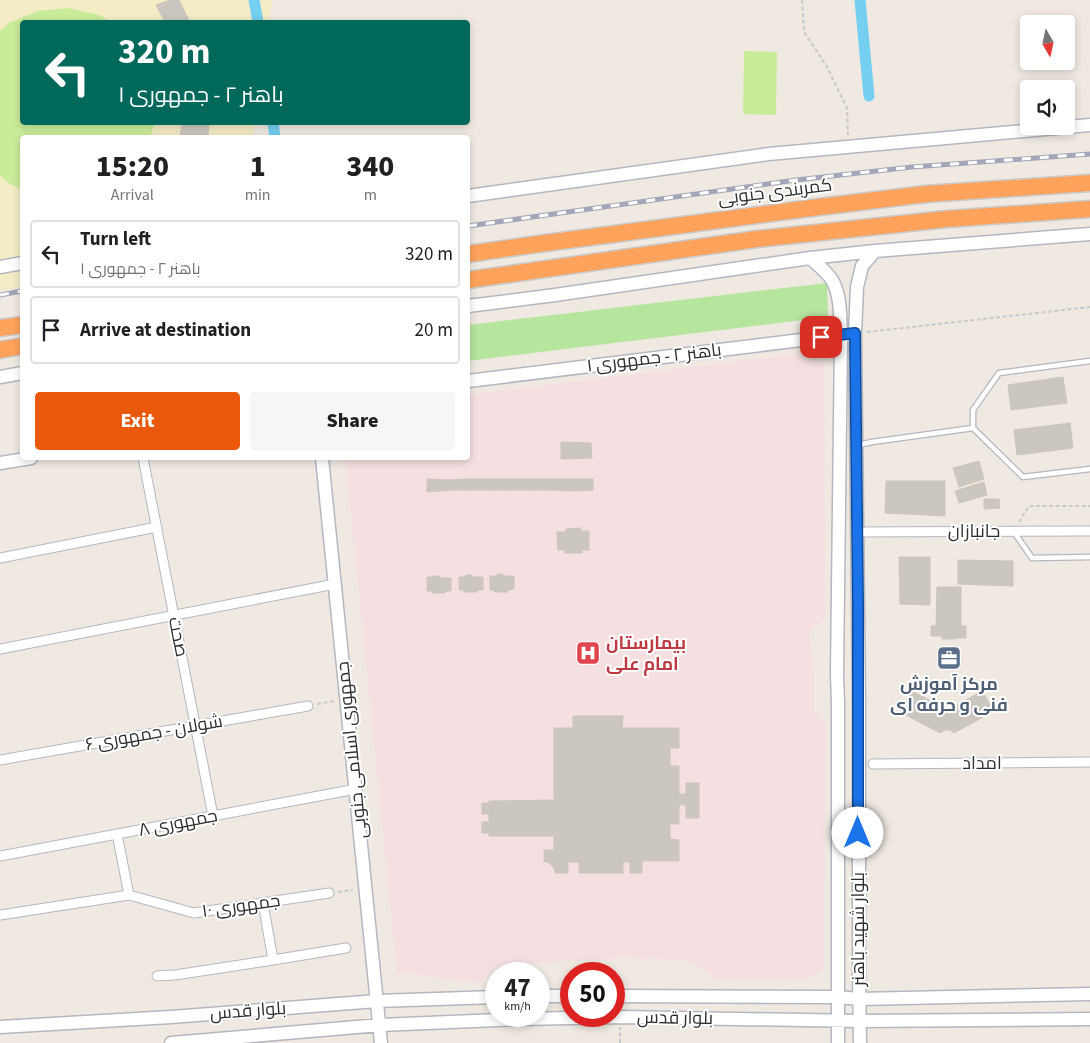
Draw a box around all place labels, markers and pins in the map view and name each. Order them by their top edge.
pin [800,316,842,358]
place label: بیمارستان امام علی [606,631,686,677]
hospital icon: بیمارستان امام علی [575,640,601,666]
office icon: مرکز آموزش فنی و حرفه ای [936,645,962,671]
place label: مرکز آموزش فنی و حرفه ای [890,672,1008,718]

